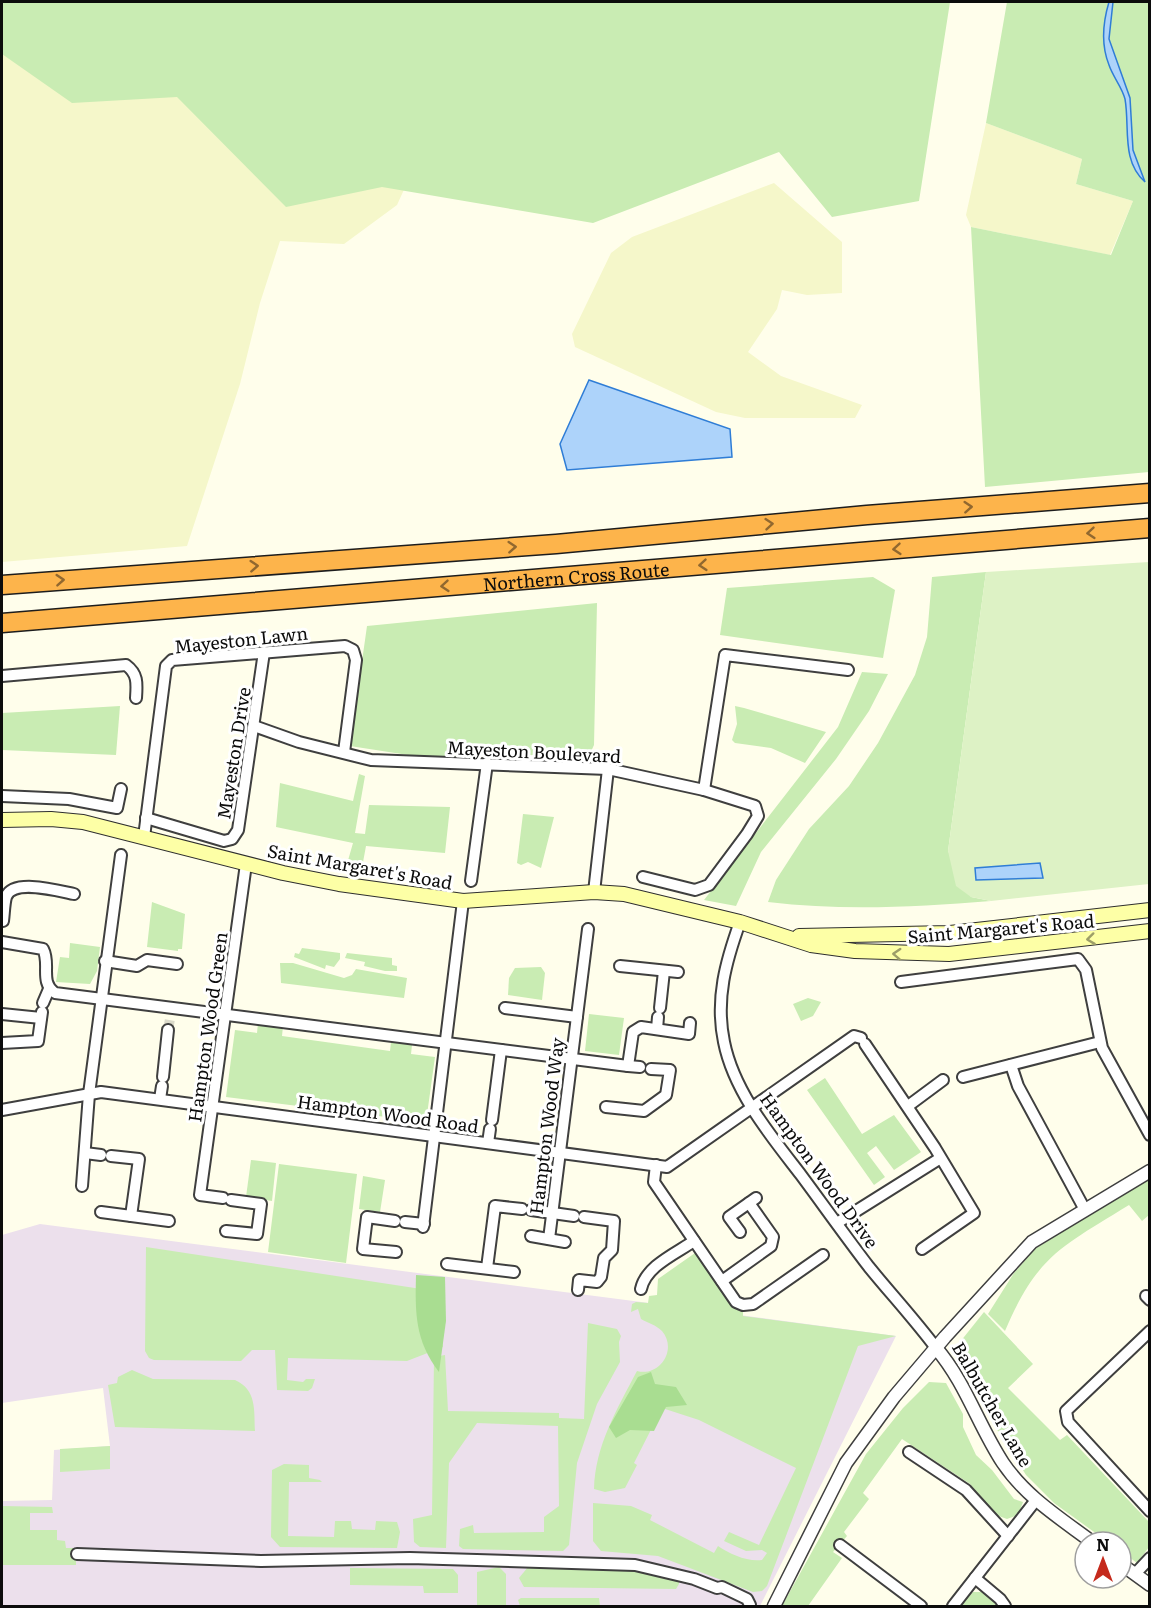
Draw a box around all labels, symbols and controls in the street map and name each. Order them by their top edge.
one-way arrow [963,501,972,514]
one-way arrow [764,518,773,531]
one-way arrow [1087,526,1096,539]
one-way arrow [507,541,516,554]
one-way arrow [892,542,901,555]
street label: Northern Cross Route [482,554,670,597]
one-way arrow [698,558,707,571]
one-way arrow [250,560,259,573]
one-way arrow [55,574,64,587]
one-way arrow [441,579,450,592]
street label: Mayeston Lawn [173,619,309,659]
street label: Mayeston Drive [209,685,257,821]
street label: Mayeston Boulevard [446,733,622,769]
street label: Saint Margaret's Road [265,836,455,896]
street label: Saint Margaret's Road [906,906,1096,950]
street label: Hampton Wood Green [180,930,234,1124]
one-way arrow [1087,932,1096,944]
one-way arrow [893,948,902,961]
street label: Hampton Wood Way [522,1035,570,1216]
street label: Hampton Wood Drive [754,1086,886,1254]
street label: Hampton Wood Road [295,1087,481,1139]
street label: Balbutcher Lane [946,1336,1040,1472]
north arrow [1073,1530,1133,1590]
text: N [1096,1532,1110,1556]

